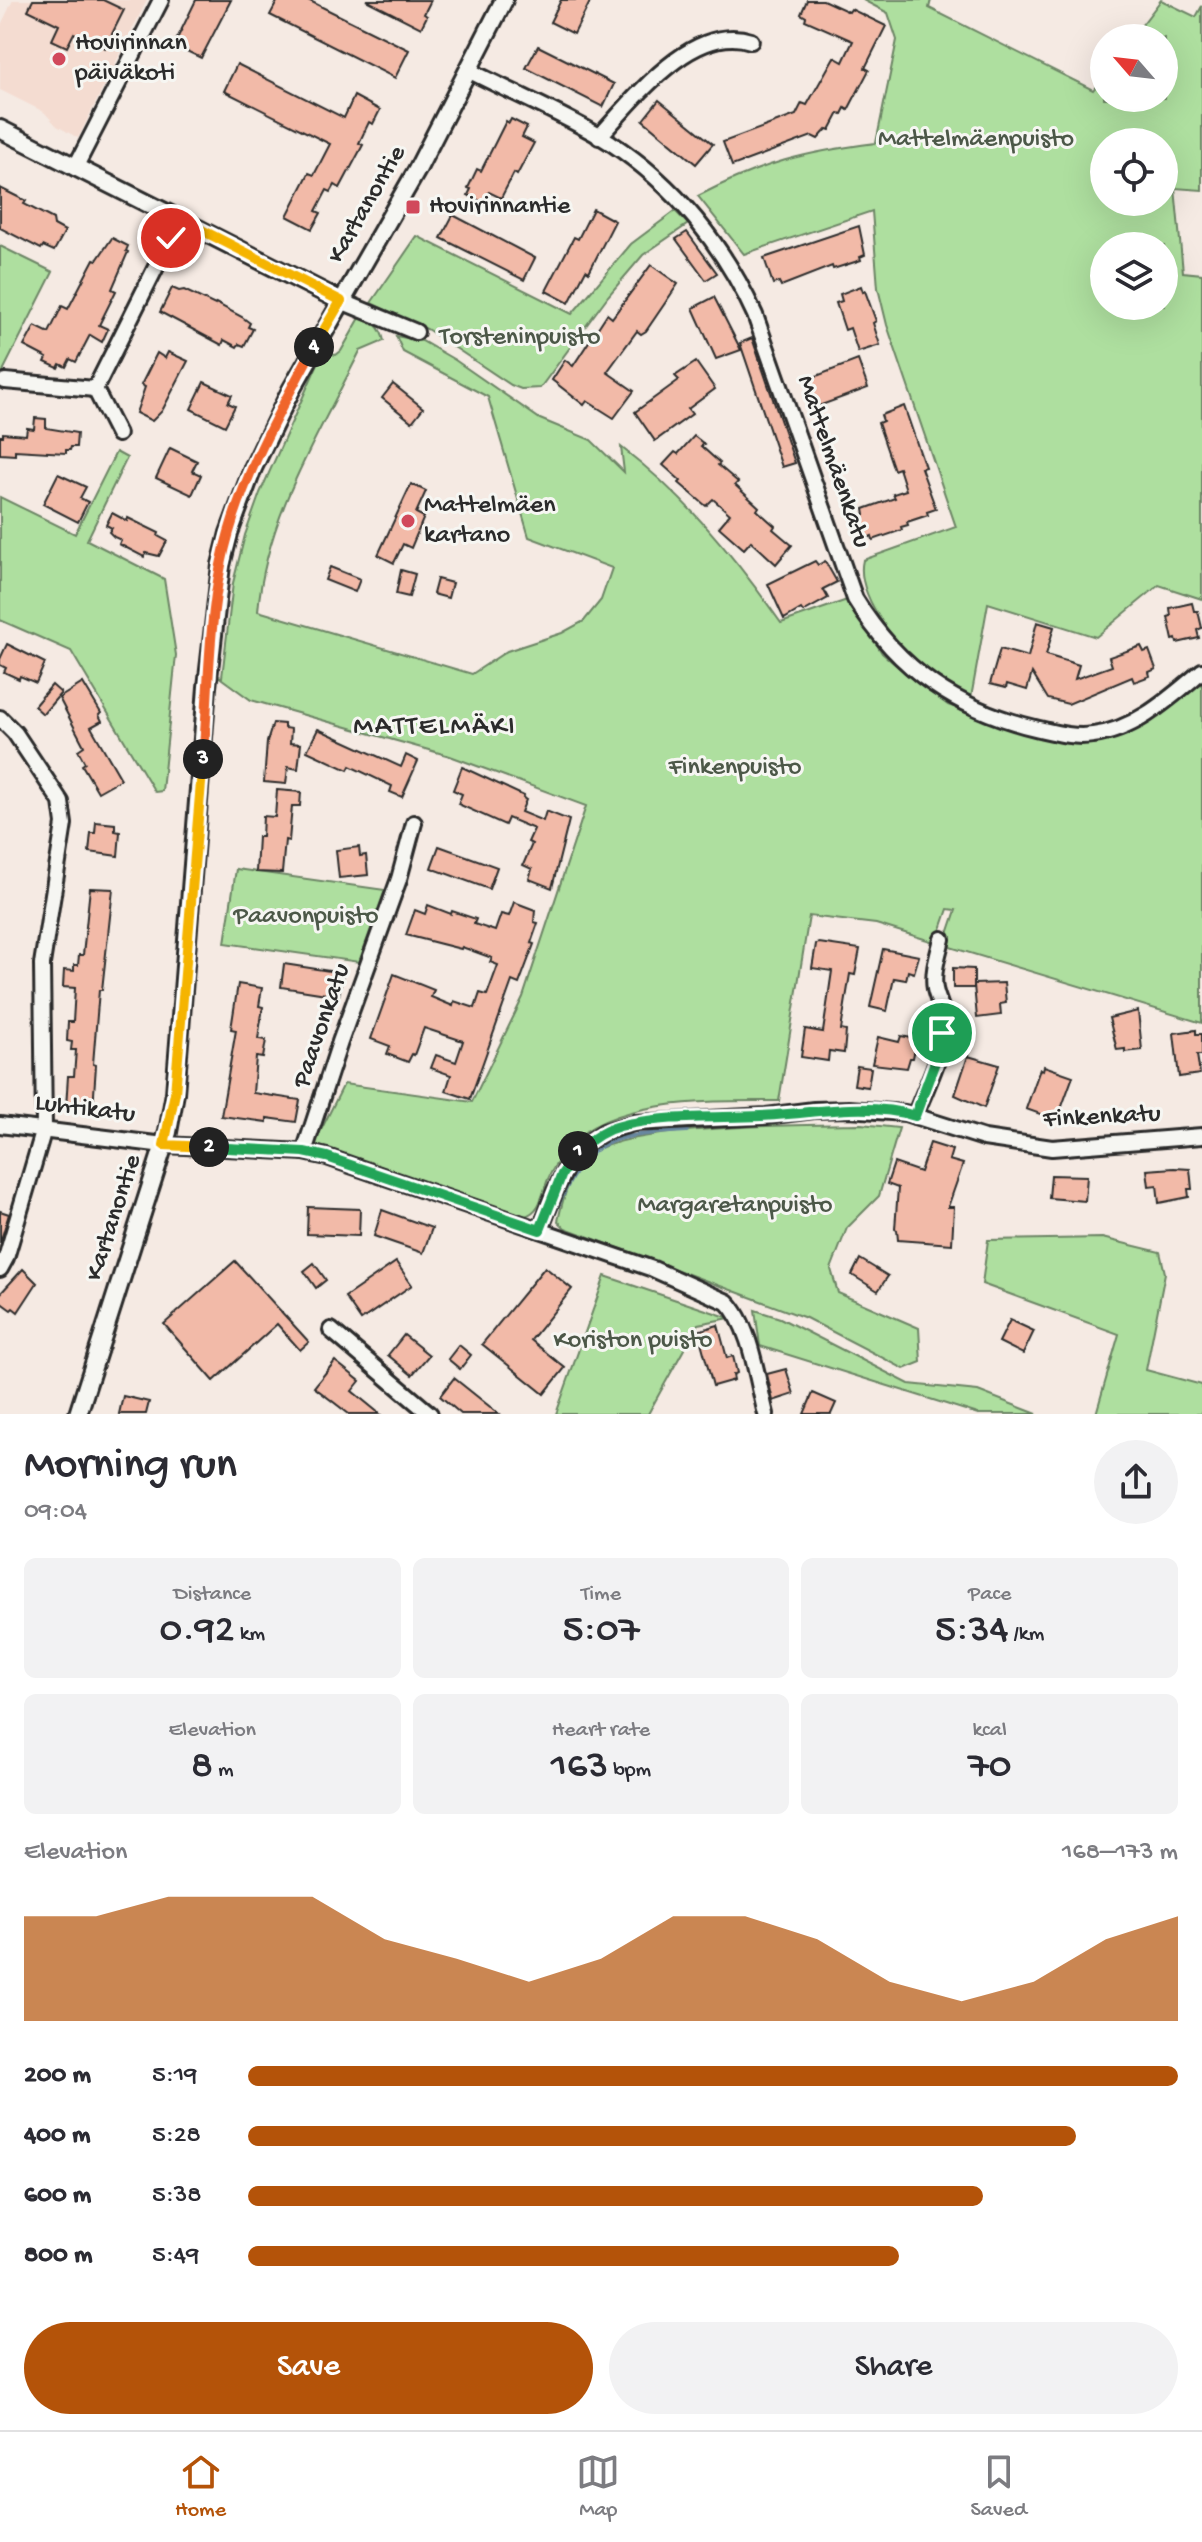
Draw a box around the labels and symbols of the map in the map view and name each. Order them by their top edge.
north arrow [1090,24,1178,112]
place label: Hovirinnan päiväkoti [74,29,187,90]
marker: Hovirinnan päiväkoti [50,50,68,68]
park label: Mattelmäenpuisto [878,125,1074,156]
street label: Kartanontie [322,140,414,269]
place label: Hovirinnantie [429,192,571,223]
marker: Hovirinnantie [404,198,422,216]
pin [137,204,205,272]
park label: Torsteninpuisto [438,323,600,354]
pin: 4 [294,327,334,367]
street label: Mattelmäenkatu [788,372,876,552]
place label: Mattelmäen kartano [424,491,556,552]
marker: Mattelmäen kartano [399,512,417,530]
district label: MATTELMÄKI [353,711,517,744]
pin: 3 [183,739,223,779]
park label: Finkenpuisto [668,753,801,784]
park label: Paavonpuisto [233,902,378,933]
street label: Paavonkatu [287,960,359,1093]
pin [908,999,976,1067]
street label: Luhtikatu [33,1088,137,1132]
street label: Finkenkatu [1042,1099,1161,1137]
pin: 2 [189,1127,229,1167]
pin: 1 [558,1131,598,1171]
street label: Kartanontie [80,1150,150,1285]
park label: Margaretanpuisto [637,1191,833,1222]
park label: Koriston puisto [553,1326,713,1357]

